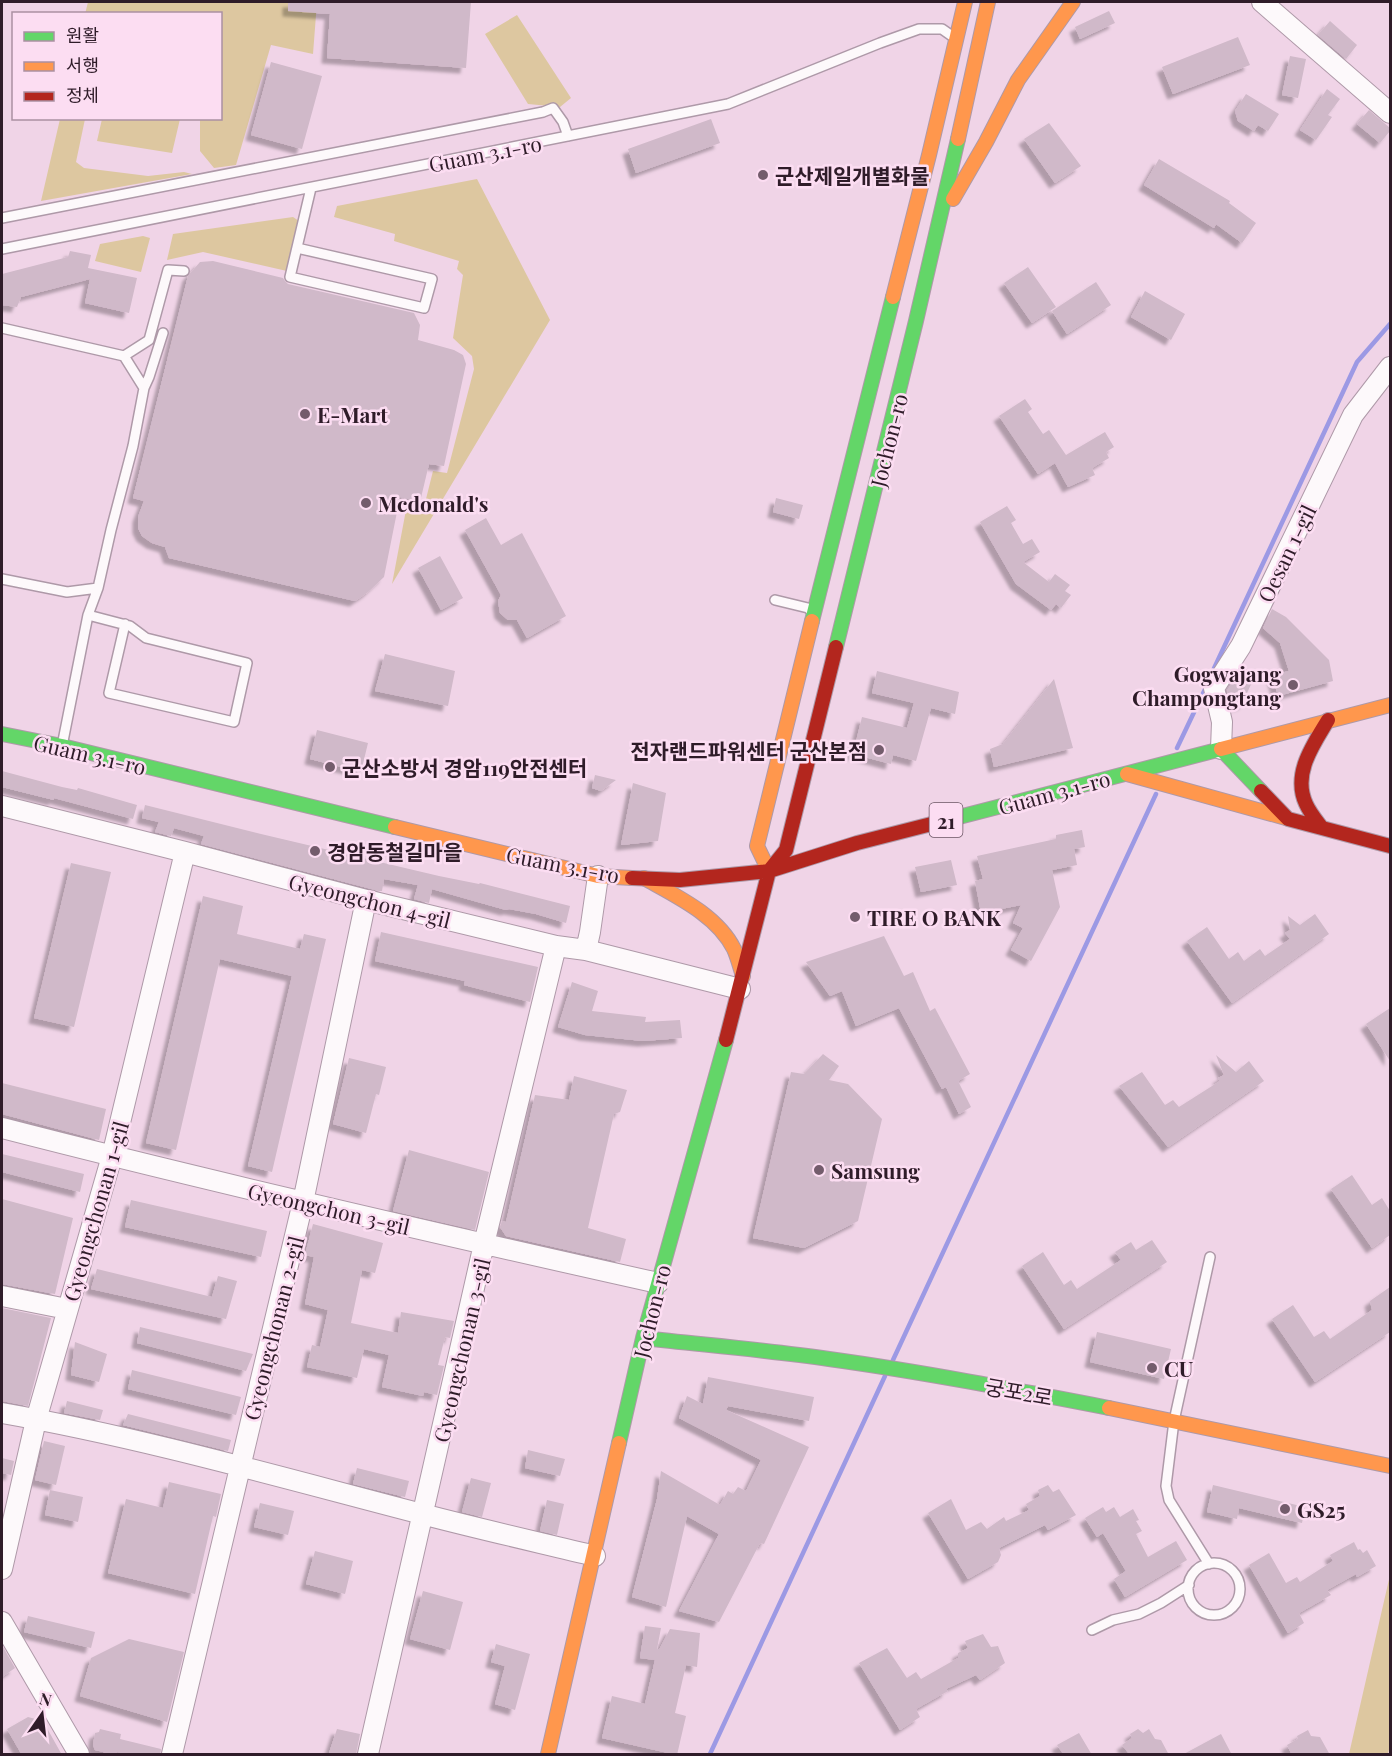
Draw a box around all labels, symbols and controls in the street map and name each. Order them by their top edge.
legend [12,12,222,120]
text: 원활 [66,23,99,47]
text: 서행 [66,53,99,77]
text: 정체 [66,83,99,107]
street label: Guam 3.1-ro [426,128,544,178]
place label: 군산제일개별화물 [775,161,930,189]
marker: 군산제일개별화물 [756,168,770,182]
street label: Jochon-ro [863,390,913,491]
place label: E-Mart [317,400,388,428]
marker: E-Mart [298,407,312,421]
place label: Mcdonald's [378,489,488,517]
marker: Mcdonald's [359,496,373,510]
street label: Oesan 1-gil [1250,500,1322,606]
place label: Gogwajang Champongtang [1132,659,1281,711]
marker: Gogwajang Champongtang [1286,678,1300,692]
street label: Guam 3.1-ro [31,727,149,781]
place label: 전자랜드파워센터 군산본점 [630,736,867,764]
marker: 전자랜드파워센터 군산본점 [872,743,886,757]
place label: 군산소방서 경암119안전센터 [342,753,587,781]
marker: 군산소방서 경암119안전센터 [323,760,337,774]
street label: Guam 3.1-ro [995,764,1113,820]
road number: 21 [930,803,962,837]
place label: 경암동철길마을 [327,837,462,865]
street label: Guam 3.1-ro [504,839,622,889]
marker: 경암동철길마을 [308,844,322,858]
street label: Gyeongchon 4-gil [286,866,454,934]
place label: TIRE O BANK [867,903,1002,931]
marker: TIRE O BANK [848,910,862,924]
street label: Gyeongchonan 1-gil [56,1118,134,1304]
place label: Samsung [831,1156,920,1184]
marker: Samsung [812,1163,826,1177]
street label: Gyeongchon 3-gil [245,1176,413,1240]
street label: Gyeongchonan 2-gil [237,1233,309,1423]
street label: Gyeongchonan 3-gil [426,1255,496,1445]
street label: Jochon-ro [626,1261,676,1362]
place label: CU [1164,1354,1194,1382]
marker: CU [1145,1361,1159,1375]
street label: 궁포2로 [983,1371,1055,1411]
place label: GS25 [1297,1495,1345,1523]
marker: GS25 [1278,1502,1292,1516]
north arrow [12,1684,72,1744]
text: N [38,1687,54,1711]

